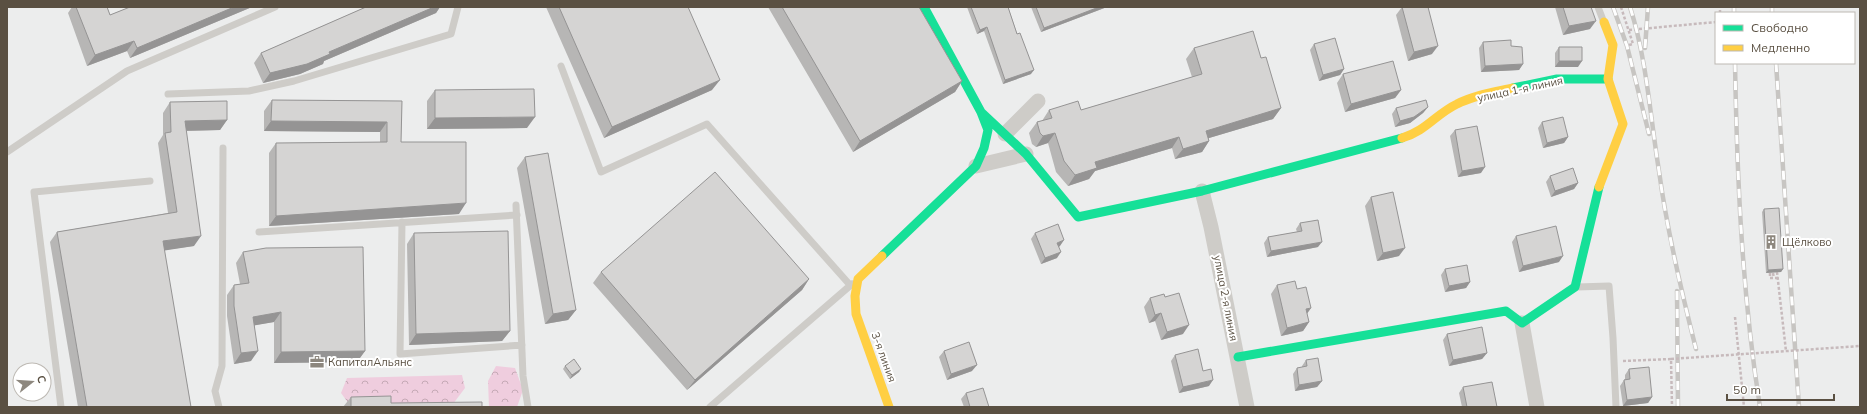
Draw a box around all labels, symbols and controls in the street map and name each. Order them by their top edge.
legend [1715,12,1855,64]
text: Свободно [1751,20,1808,35]
text: Медленно [1751,40,1810,55]
street label: улица 1-я линия [1476,73,1564,105]
building icon: Щёлково [1763,234,1779,250]
place label: Щёлково [1782,235,1832,249]
street label: улица 2-я линия [1211,254,1241,342]
street label: 3-я линия [868,330,900,384]
office icon: КапиталАльянс [309,354,325,370]
place label: КапиталАльянс [328,355,413,369]
north arrow [12,362,52,402]
text: С [34,373,49,385]
scale bar [1727,376,1834,402]
text: 50 m [1733,382,1761,397]

